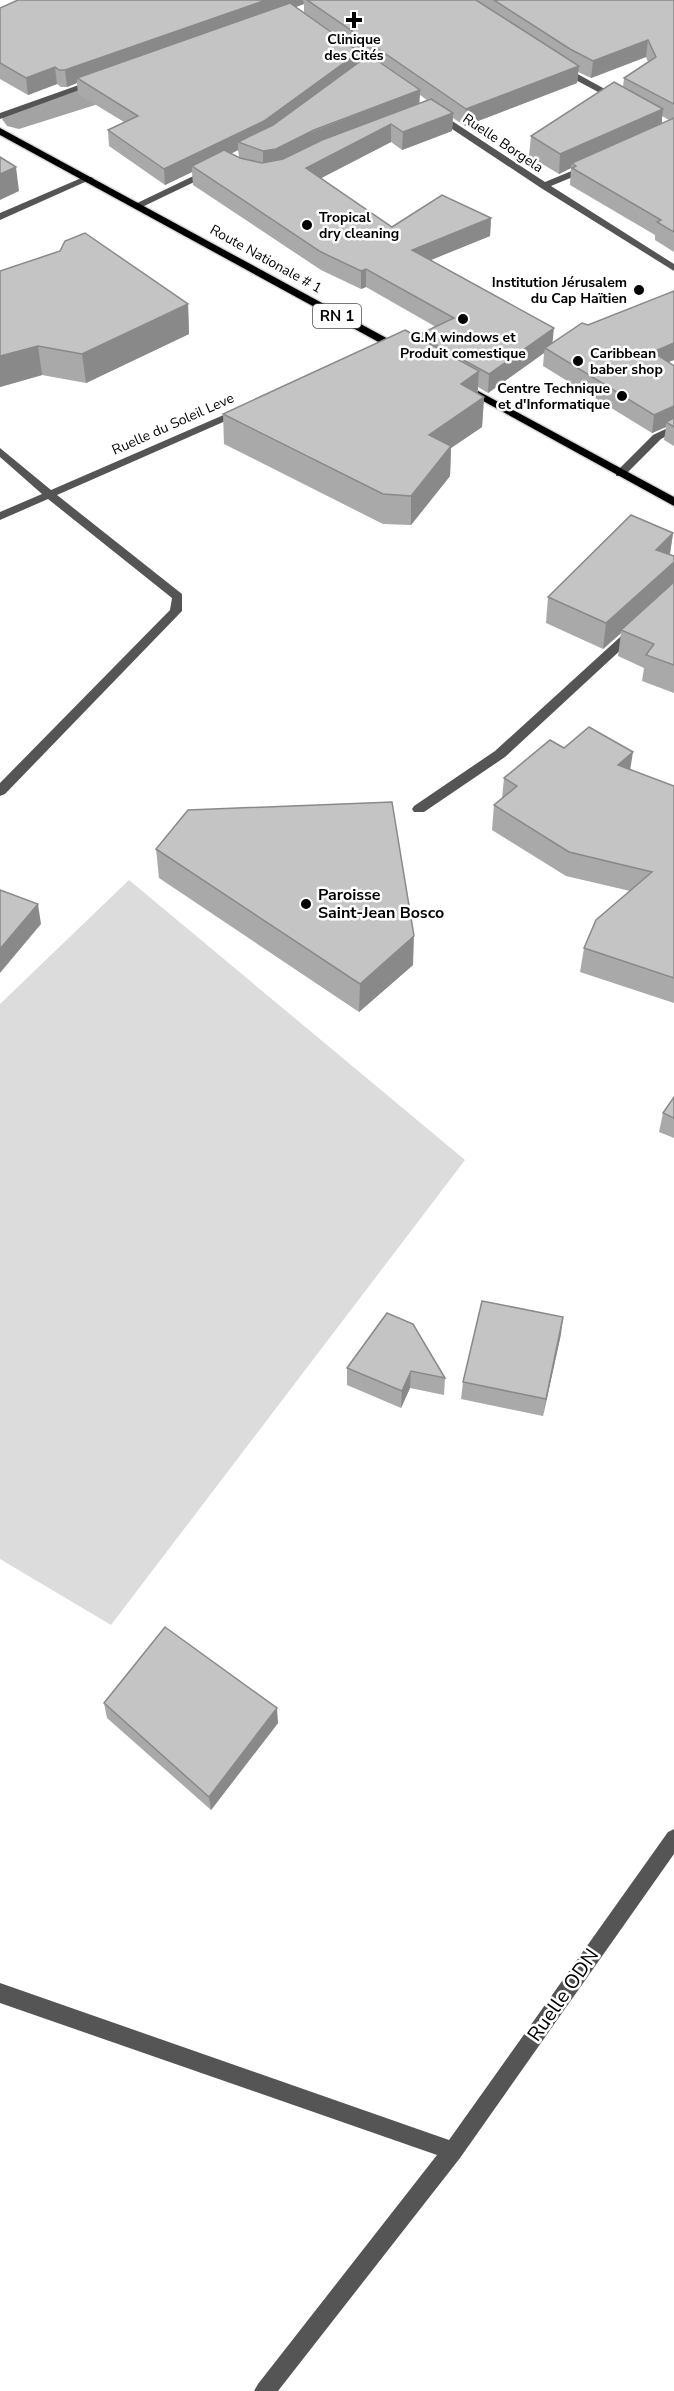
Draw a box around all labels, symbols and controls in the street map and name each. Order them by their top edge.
marker: Clinique des Cités [345,11,363,29]
place label: Clinique des Cités [324,30,384,65]
street label: Ruelle Borgela [459,109,547,177]
place label: Tropical dry cleaning [319,208,399,243]
marker: Tropical dry cleaning [300,218,314,232]
street label: Route Nationale # 1 [207,220,325,298]
place label: Institution Jérusalem du Cap Haïtien [492,273,627,308]
marker: Institution Jérusalem du Cap Haïtien [632,283,646,297]
road number: RN 1 [313,304,361,328]
marker: G.M windows et Produit comestique [456,312,470,326]
place label: G.M windows et Produit comestique [400,328,526,363]
place label: Caribbean baber shop [590,344,663,379]
marker: Caribbean baber shop [571,354,585,368]
place label: Centre Technique et d'Informatique [497,379,610,414]
street label: Ruelle du Soleil Leve [109,388,237,460]
marker: Centre Technique et d'Informatique [615,389,629,403]
place label: Paroisse Saint-Jean Bosco [318,884,444,924]
marker: Paroisse Saint-Jean Bosco [299,897,313,911]
street label: Ruelle ODN [521,1943,605,2047]

